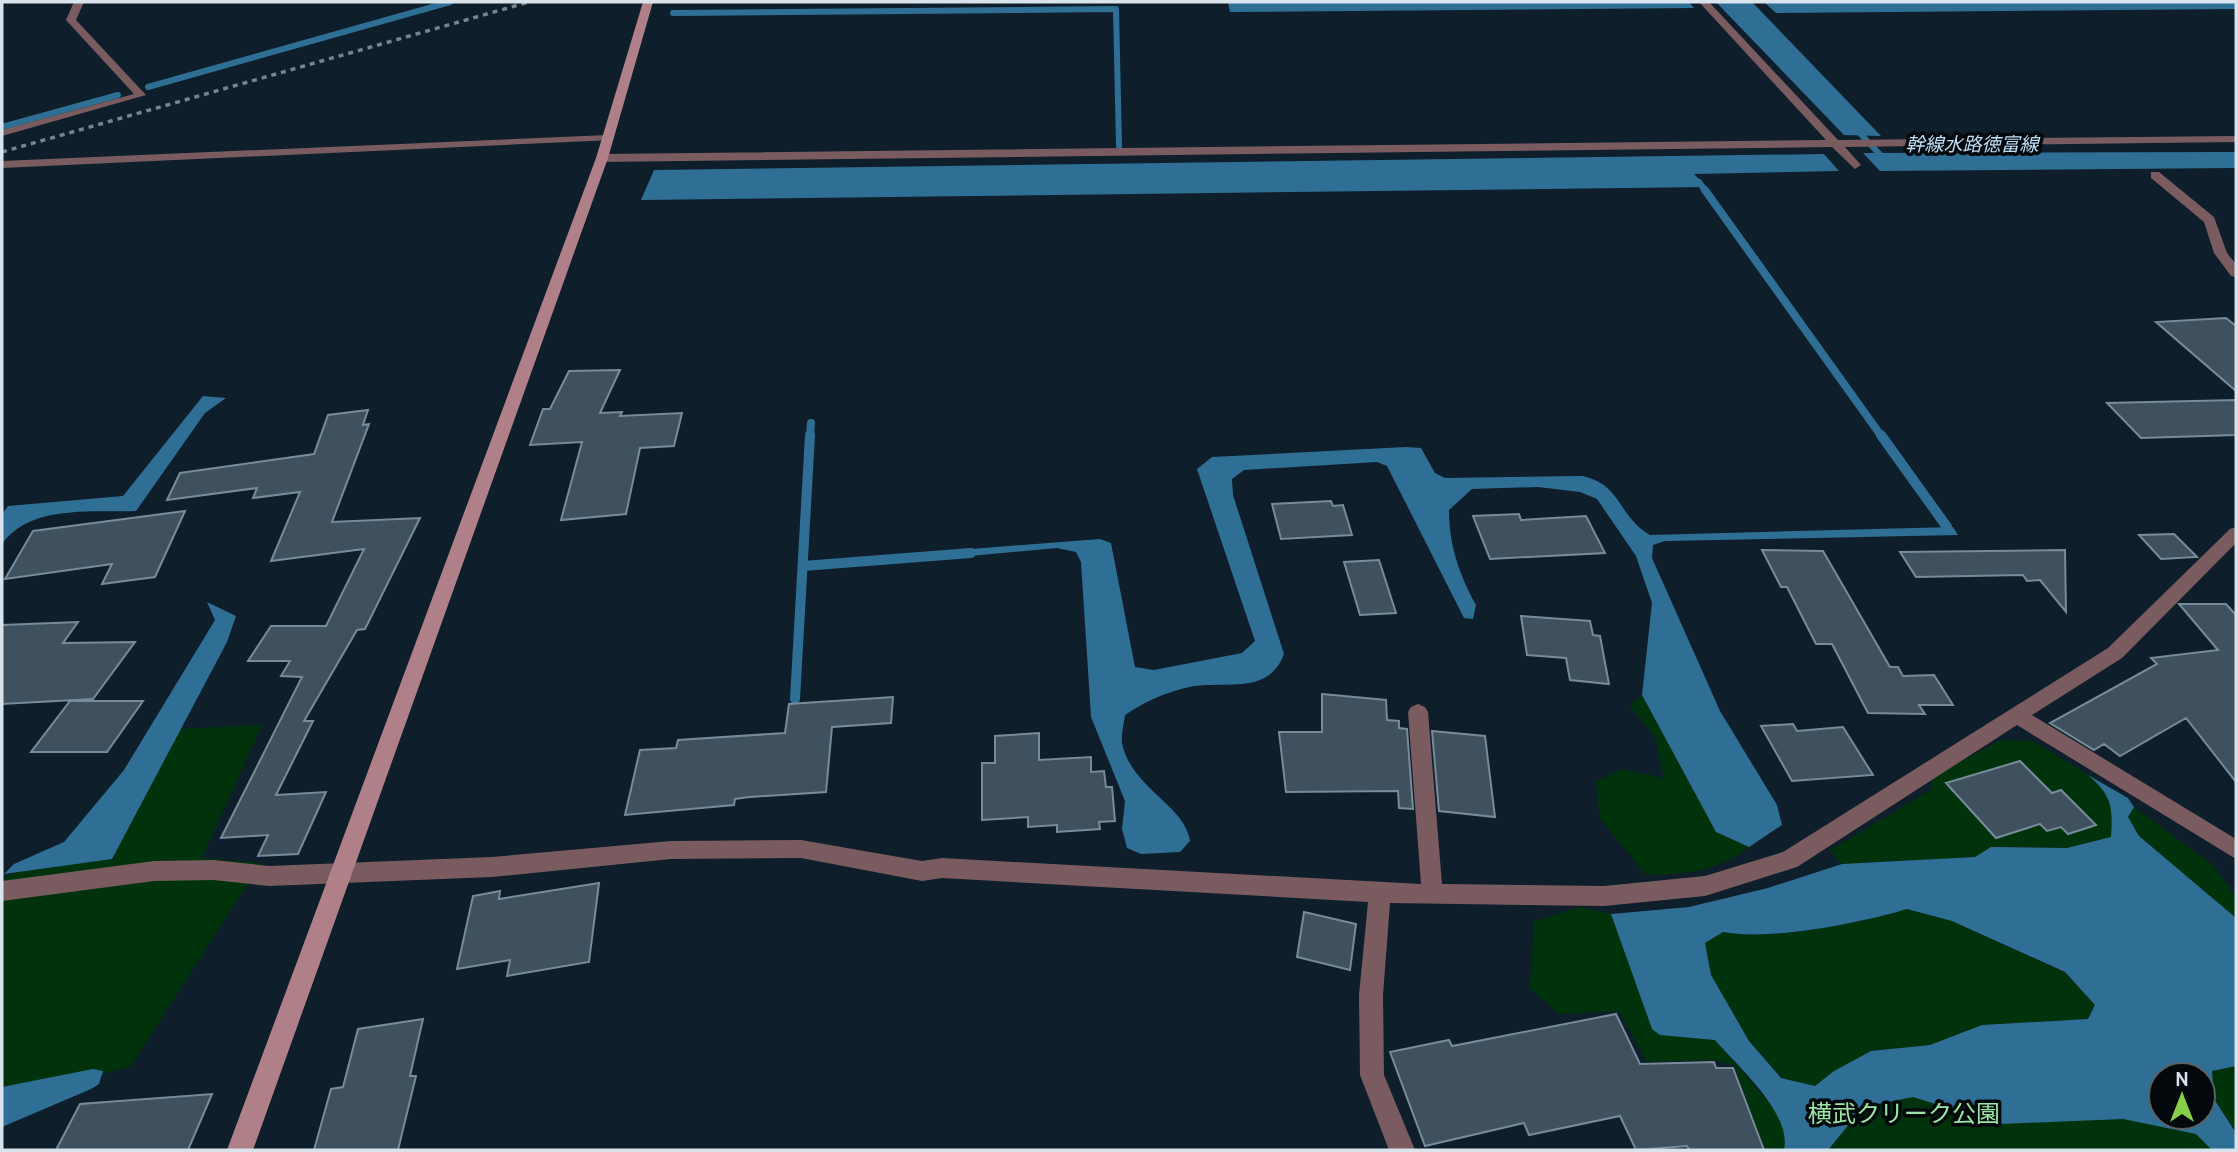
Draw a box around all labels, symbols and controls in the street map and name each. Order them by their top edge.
water label: 幹線水路徳富線 [1905,133,2040,156]
north arrow [2147,1061,2217,1131]
text: N [2175,1068,2189,1091]
park label: 横武クリーク公園 [1808,1099,2000,1128]

